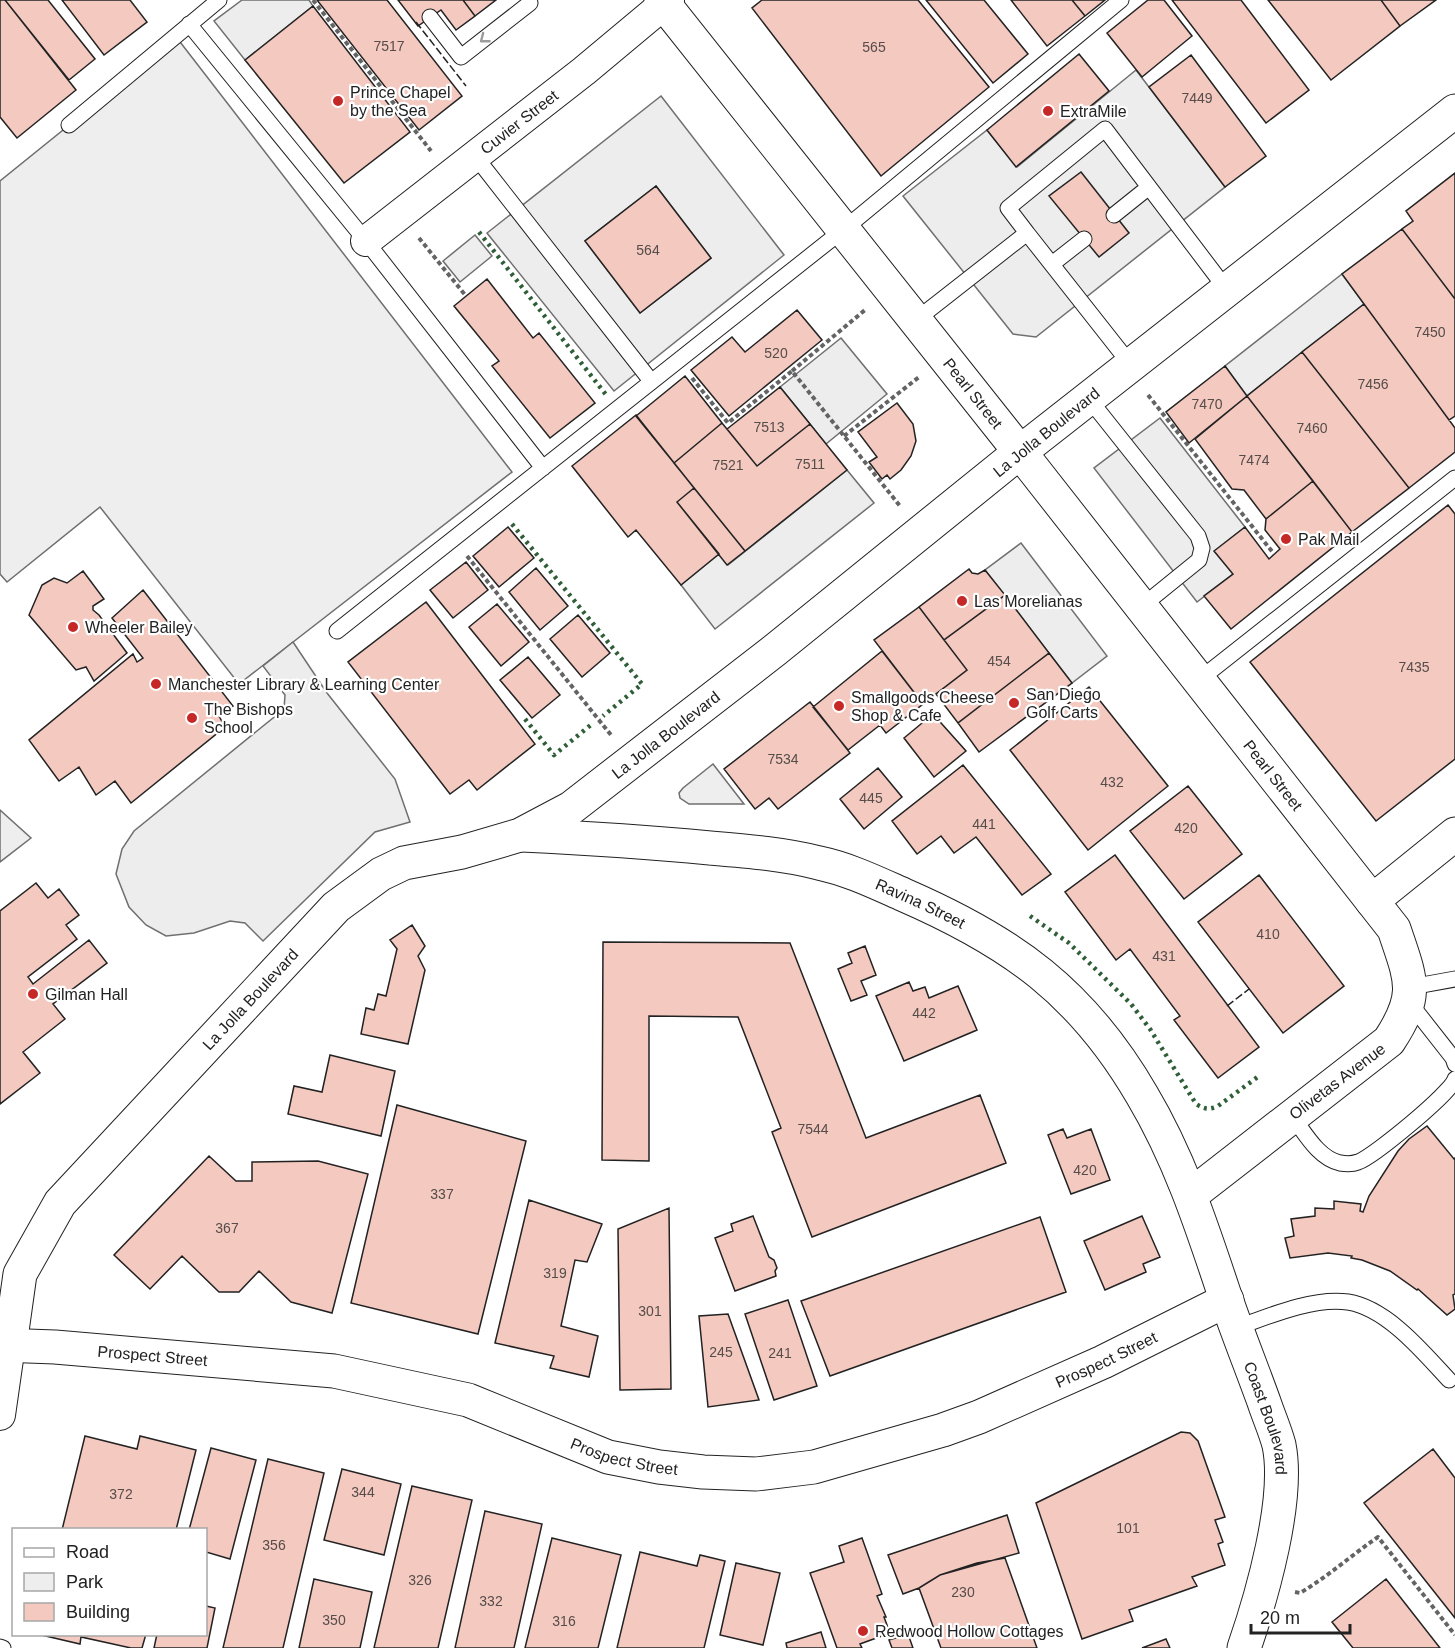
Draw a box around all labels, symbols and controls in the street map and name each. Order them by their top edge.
one-way arrow [480,32,491,43]
house number: 7517 [373,38,405,54]
house number: 565 [862,39,886,55]
place label: Prince Chapel by the Sea [350,84,451,119]
street label: Cuvier Street [477,86,562,158]
house number: 7449 [1181,90,1213,106]
marker: Prince Chapel by the Sea [331,94,345,108]
place label: ExtraMile [1060,103,1127,120]
marker: ExtraMile [1041,104,1055,118]
house number: 564 [636,242,660,258]
house number: 7450 [1414,324,1446,340]
house number: 520 [764,345,788,361]
street label: Pearl Street [940,355,1006,432]
house number: 7456 [1357,376,1389,392]
street label: La Jolla Boulevard [990,384,1103,480]
house number: 7470 [1191,396,1223,412]
house number: 7513 [753,419,785,435]
house number: 7460 [1296,420,1328,436]
house number: 7474 [1238,452,1270,468]
house number: 7511 [795,456,825,472]
house number: 7521 [712,457,744,473]
place label: Pak Mail [1298,531,1359,548]
marker: Pak Mail [1279,532,1293,546]
place label: Las Morelianas [974,593,1083,610]
marker: Las Morelianas [955,594,969,608]
place label: Wheeler Bailey [85,619,193,636]
marker: Wheeler Bailey [66,620,80,634]
house number: 454 [987,653,1011,669]
house number: 7435 [1398,659,1430,675]
place label: Manchester Library & Learning Center [168,676,440,693]
marker: Manchester Library & Learning Center [149,677,163,691]
place label: San Diego Golf Carts [1026,686,1101,721]
street label: La Jolla Boulevard [609,688,723,782]
place label: Smallgoods Cheese Shop & Cafe [851,689,994,724]
marker: San Diego Golf Carts [1007,696,1021,710]
marker: Smallgoods Cheese Shop & Cafe [832,699,846,713]
place label: The Bishops School [204,701,293,736]
marker: The Bishops School [185,711,199,725]
street label: Pearl Street [1240,737,1306,814]
house number: 7534 [767,751,799,767]
house number: 432 [1100,774,1124,790]
house number: 445 [859,790,883,806]
house number: 441 [972,816,996,832]
house number: 420 [1174,820,1198,836]
street label: Ravina Street [873,875,969,932]
house number: 410 [1256,926,1280,942]
street label: La Jolla Boulevard [199,945,302,1053]
house number: 431 [1152,948,1176,964]
place label: Gilman Hall [45,986,128,1003]
marker: Gilman Hall [26,987,40,1001]
house number: 442 [912,1005,936,1021]
street label: Olivetas Avenue [1286,1040,1389,1123]
house number: 7544 [797,1121,829,1137]
house number: 420 [1073,1162,1097,1178]
house number: 337 [430,1186,454,1202]
house number: 367 [215,1220,239,1236]
house number: 319 [543,1265,567,1281]
house number: 301 [638,1303,662,1319]
street label: Prospect Street [1053,1328,1160,1391]
street label: Prospect Street [97,1343,209,1369]
house number: 245 [709,1344,733,1360]
house number: 241 [768,1345,792,1361]
street label: Coast Boulevard [1241,1359,1290,1475]
street label: Prospect Street [568,1435,679,1478]
house number: 344 [351,1484,375,1500]
house number: 372 [109,1486,133,1502]
house number: 101 [1116,1520,1140,1536]
legend [12,1528,207,1636]
house number: 356 [262,1537,286,1553]
text: Road [66,1542,109,1562]
text: Park [66,1572,104,1592]
house number: 326 [408,1572,432,1588]
house number: 230 [951,1584,975,1600]
house number: 332 [479,1593,503,1609]
scale bar [1251,1597,1350,1635]
text: Building [66,1602,130,1622]
text: 20 m [1260,1608,1300,1628]
house number: 350 [322,1612,346,1628]
house number: 316 [552,1613,576,1629]
place label: Redwood Hollow Cottages [875,1623,1064,1640]
marker: Redwood Hollow Cottages [856,1624,870,1638]

